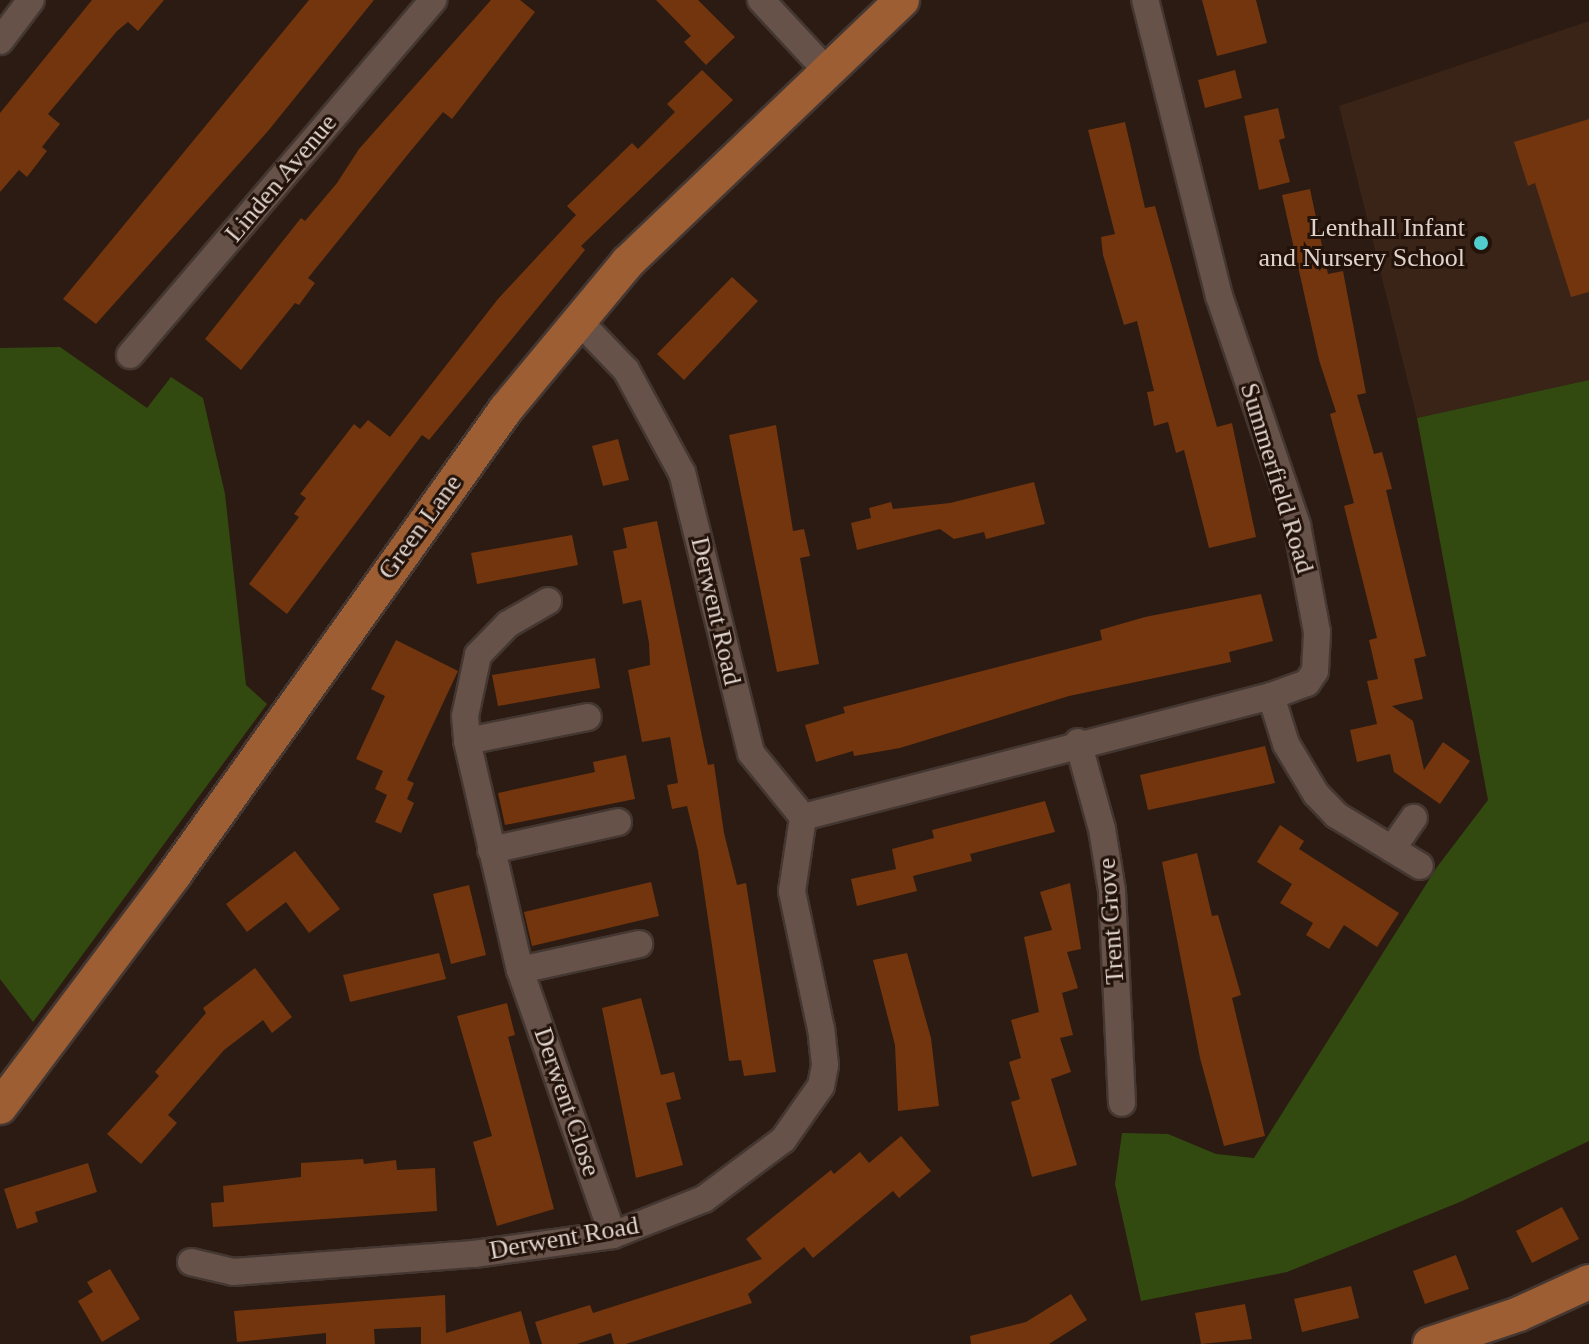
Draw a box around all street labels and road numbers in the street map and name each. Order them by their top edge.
street label: Linden Avenue [218,107,344,249]
street label: Summerfield Road [1233,379,1321,577]
street label: Green Lane [372,468,468,586]
street label: Derwent Road [684,534,748,688]
street label: Trent Grove [1091,857,1131,985]
street label: Derwent Close [527,1024,607,1180]
street label: Derwent Road [487,1210,641,1266]

